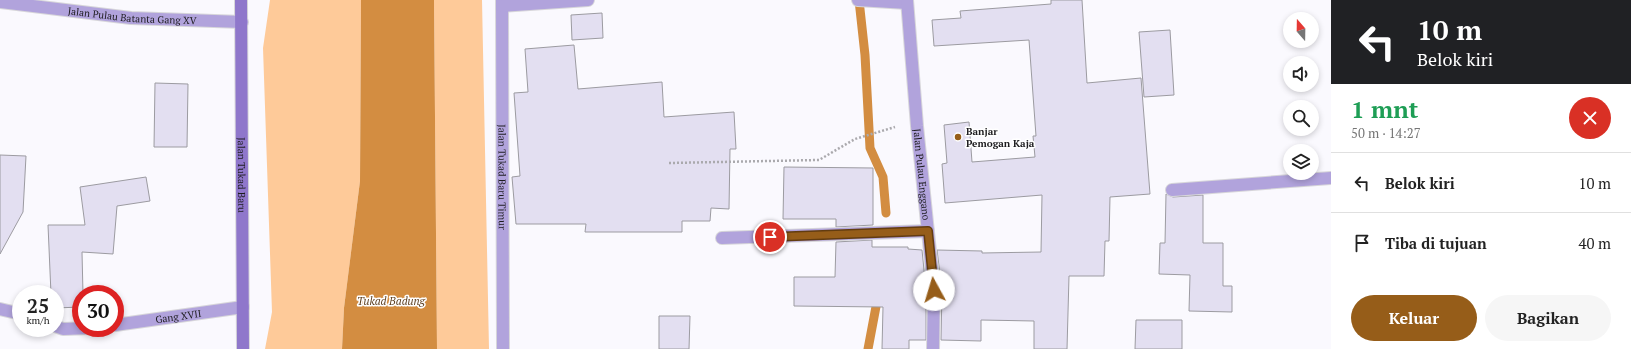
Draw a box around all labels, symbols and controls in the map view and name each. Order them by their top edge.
street label: Jalan Pulau Batanta Gang XV [67,4,197,27]
text: 10 m [1417,11,1482,48]
north arrow [1283,12,1319,48]
map controls [1283,12,1319,180]
icon: left [1351,16,1403,68]
text: Belok kiri [1417,47,1493,71]
button: sound [1283,56,1319,92]
text: 1 mnt [1351,93,1418,125]
button: close [1569,97,1611,139]
button: search [1283,100,1319,136]
street label: Jalan Tukad Baru Timur [496,124,509,230]
text: 50 m · 14:27 [1351,124,1421,142]
place label: Banjar Pemogan Kaja [966,125,1035,150]
street label: Jalan Pulau Enggano [911,128,933,221]
marker: Banjar Pemogan Kaja [953,132,963,142]
street label: Jalan Tukad Baru [235,137,249,213]
button: layers [1283,144,1319,180]
icon: left [1351,172,1373,194]
text: Belok kiri [1385,173,1455,193]
text: 10 m [1578,173,1611,193]
pin [753,220,787,254]
icon: arrive [759,226,781,248]
icon: arrive [1351,232,1373,254]
text: Tiba di tujuan [1385,233,1487,253]
text: 40 m [1578,233,1611,253]
position arrow [913,269,955,311]
speed limit sign: 30 [72,285,124,337]
text: 25 [27,292,49,319]
water label: Tukad Badung [357,294,426,308]
button: Keluar [1351,295,1477,341]
button: Bagikan [1485,295,1611,341]
street label: Gang XVII [155,306,203,326]
text: km/h [26,314,50,327]

